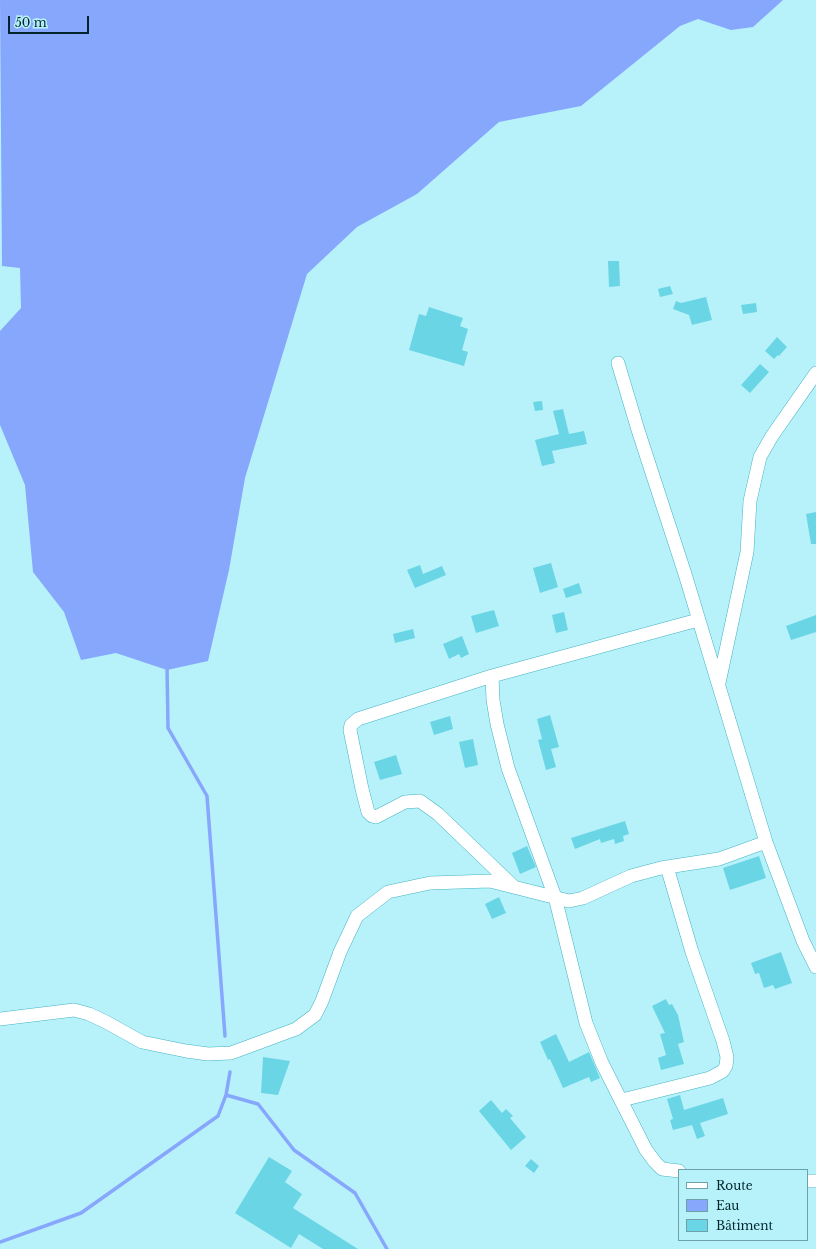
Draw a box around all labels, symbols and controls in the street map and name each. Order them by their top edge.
scale bar [10,8,91,34]
text: 50 m [15,15,47,30]
legend [678,1169,808,1241]
text: Route [716,1178,753,1193]
text: Eau [716,1198,739,1213]
text: Bâtiment [716,1218,773,1233]

